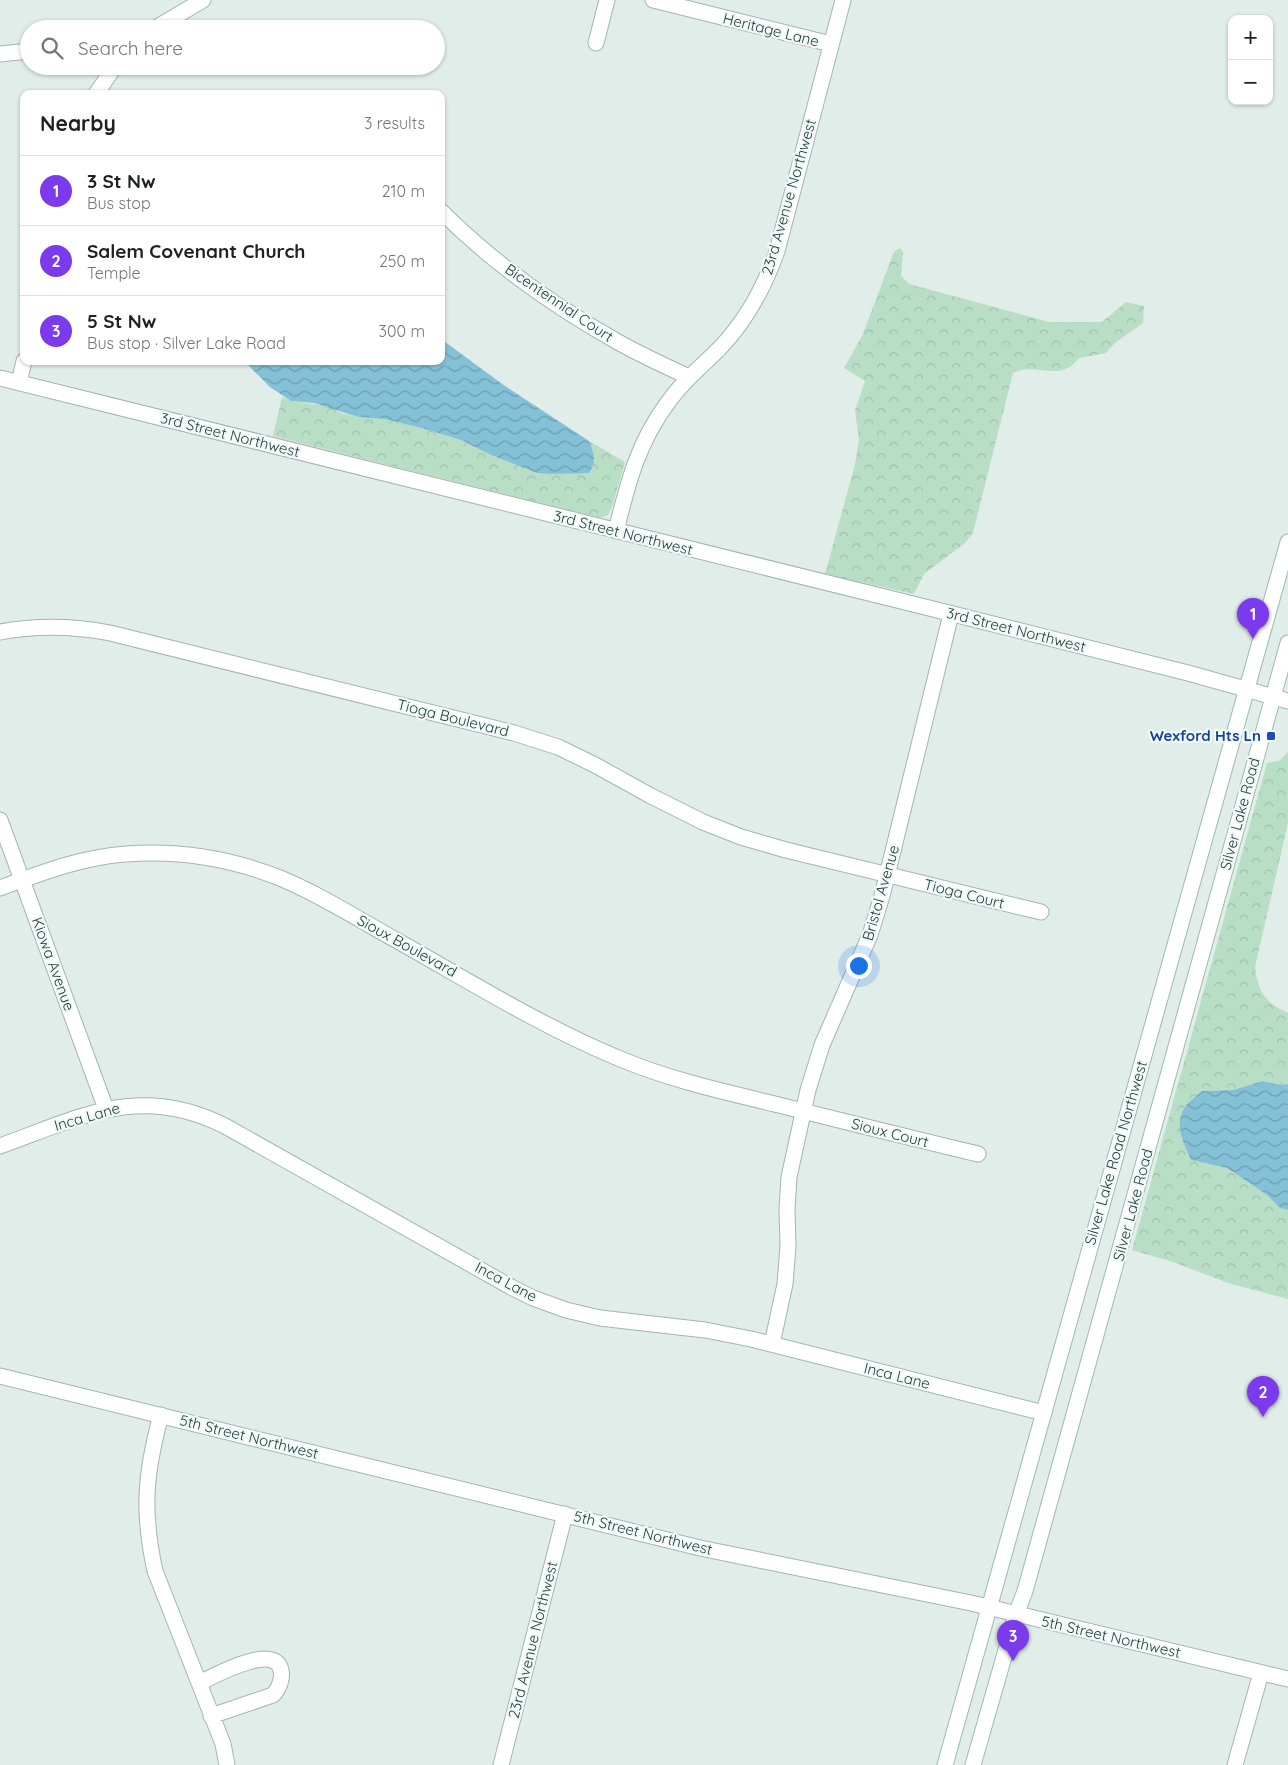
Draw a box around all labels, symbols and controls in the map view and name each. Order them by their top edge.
street label: Heritage Lane [721,8,821,51]
map controls [1228,15,1273,105]
button: + [1228,15,1273,60]
search box [20,20,445,75]
icon: search [38,34,66,62]
text: Search here [78,36,183,60]
button: − [1228,60,1273,105]
text: Nearby [40,110,116,136]
text: 3 results [364,113,425,133]
street label: 23rd Avenue Northwest [757,117,820,277]
text: 3 St Nw [87,169,156,193]
text: 1 [53,181,59,201]
text: 210 m [382,181,425,201]
text: Bus stop [87,193,151,213]
text: Salem Covenant Church [87,239,305,263]
text: 2 [51,251,61,271]
text: 250 m [379,251,425,271]
street label: Bicentennial Court [501,259,617,346]
text: Temple [87,263,141,283]
text: 5 St Nw [87,309,156,333]
text: 3 [52,321,60,341]
text: 300 m [379,321,425,341]
text: Bus stop · Silver Lake Road [87,333,286,353]
street label: 3rd Street Northwest [159,408,302,461]
street label: 3rd Street Northwest [552,506,695,559]
pin: 1 [1237,598,1269,639]
street label: 3rd Street Northwest [945,603,1088,656]
street label: Tioga Boulevard [395,694,511,741]
place label: Wexford Hts Ln [1150,726,1261,745]
marker: Wexford Hts Ln [1265,730,1277,742]
street label: Silver Lake Road [1215,756,1264,872]
street label: Bristol Avenue [858,843,903,943]
street label: Tioga Court [922,874,1006,913]
street label: Sioux Boulevard [354,910,460,981]
street label: Kiowa Avenue [28,914,79,1013]
your location [846,953,872,979]
street label: Silver Lake Road Northwest [1081,1059,1151,1247]
street label: Inca Lane [52,1098,122,1135]
street label: Sioux Court [850,1114,931,1151]
street label: Silver Lake Road [1109,1147,1157,1263]
street label: Inca Lane [472,1257,541,1306]
street label: Inca Lane [862,1358,932,1393]
pin: 2 [1247,1376,1279,1417]
street label: 5th Street Northwest [178,1410,320,1463]
street label: 5th Street Northwest [572,1506,714,1559]
street label: 23rd Avenue Northwest [504,1559,561,1720]
street label: 5th Street Northwest [1040,1611,1183,1662]
pin: 3 [997,1620,1029,1661]

